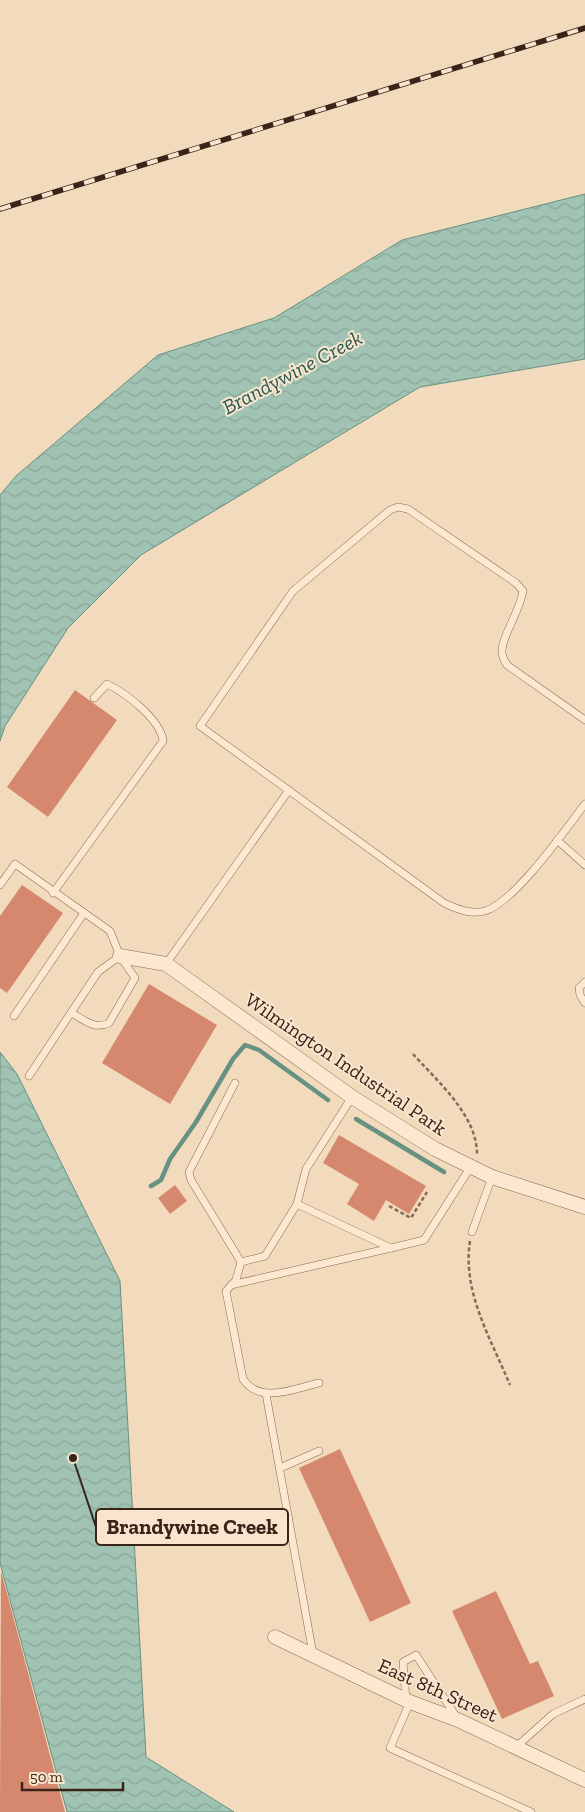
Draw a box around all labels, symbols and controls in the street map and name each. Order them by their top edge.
water label: Brandywine Creek [218,325,366,419]
street label: Wilmington Industrial Park [241,988,452,1141]
callout: Brandywine Creek [96,1509,288,1545]
text: Brandywine Creek [106,1514,278,1539]
street label: East 8th Street [374,1653,502,1727]
scale bar [22,1760,124,1792]
text: 50 m [30,1768,63,1786]

